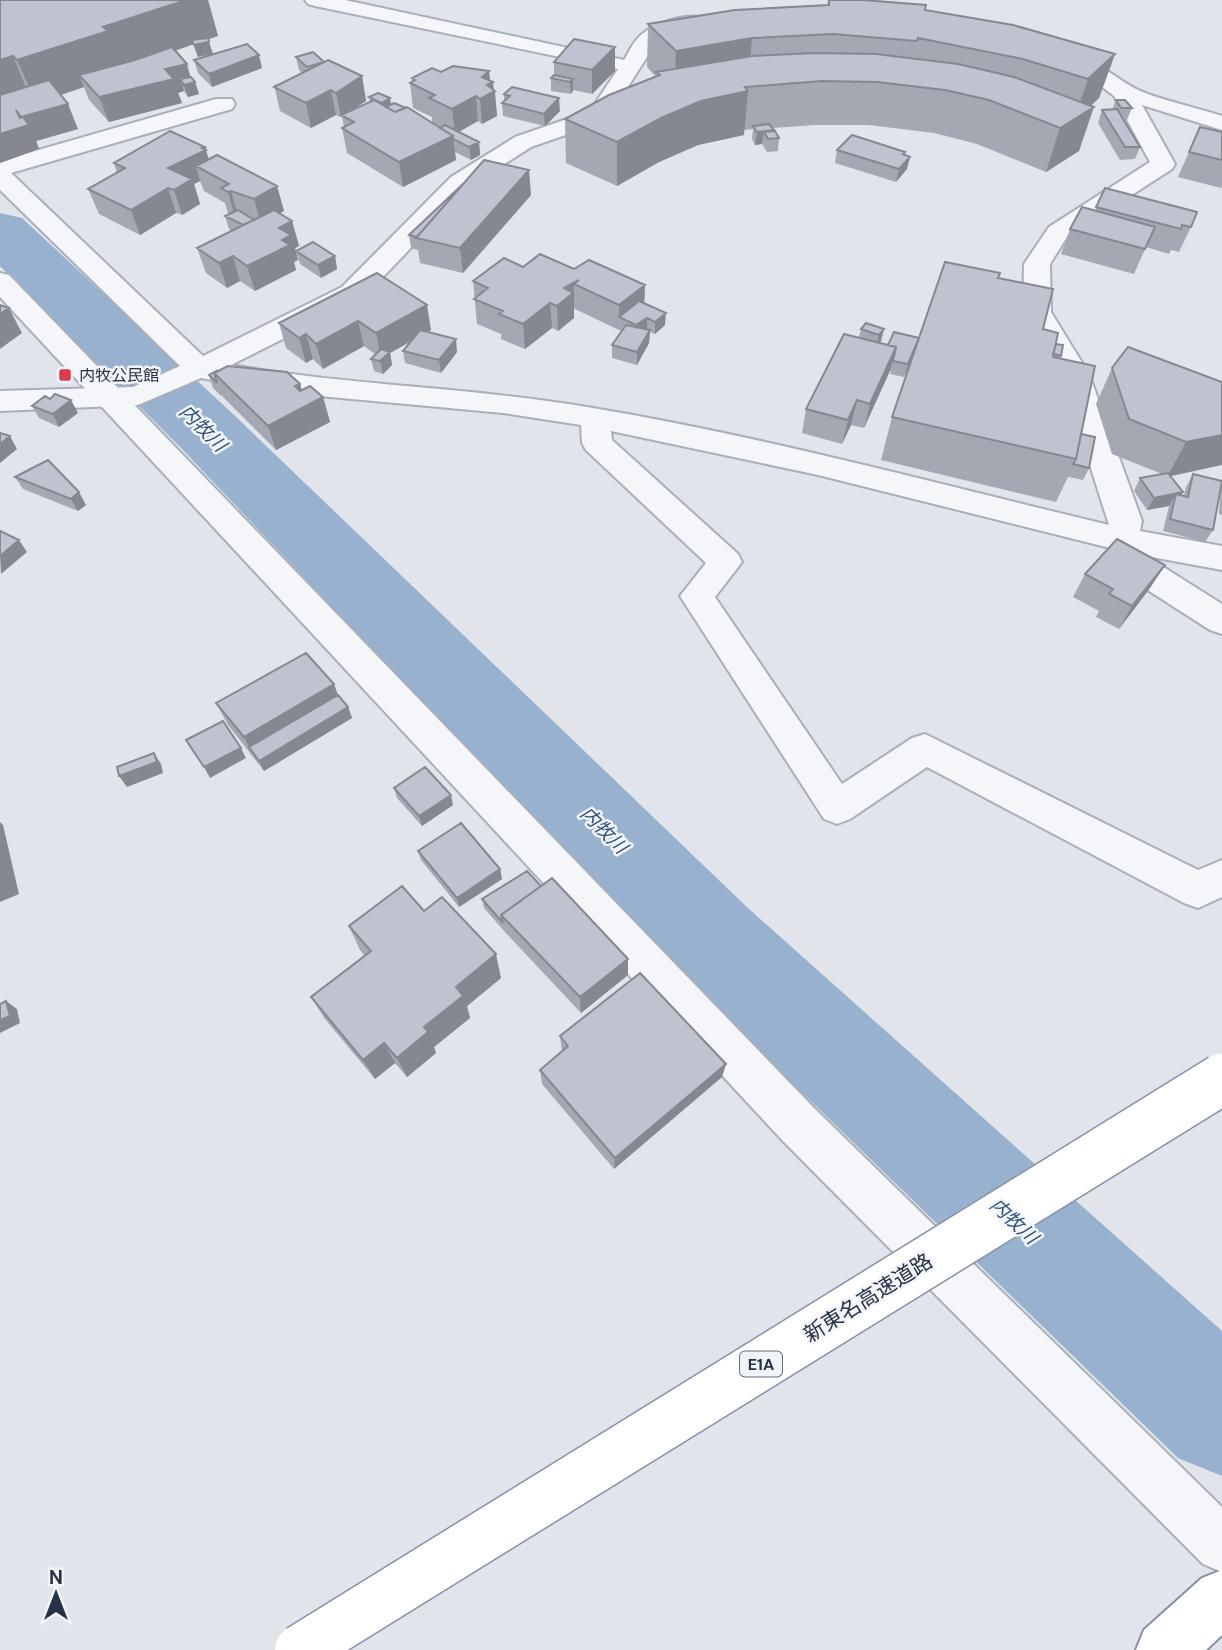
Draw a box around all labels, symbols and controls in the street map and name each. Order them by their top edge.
place label: 内牧公民館 [79,365,159,386]
marker: 内牧公民館 [57,367,73,383]
water label: 内牧川 [174,399,233,458]
water label: 内牧川 [575,801,634,860]
water label: 内牧川 [985,1192,1045,1251]
street label: 新東名高速道路 [798,1247,938,1349]
road number: E1A [740,1352,782,1376]
north arrow [21,1559,91,1629]
text: N [49,1565,63,1590]

